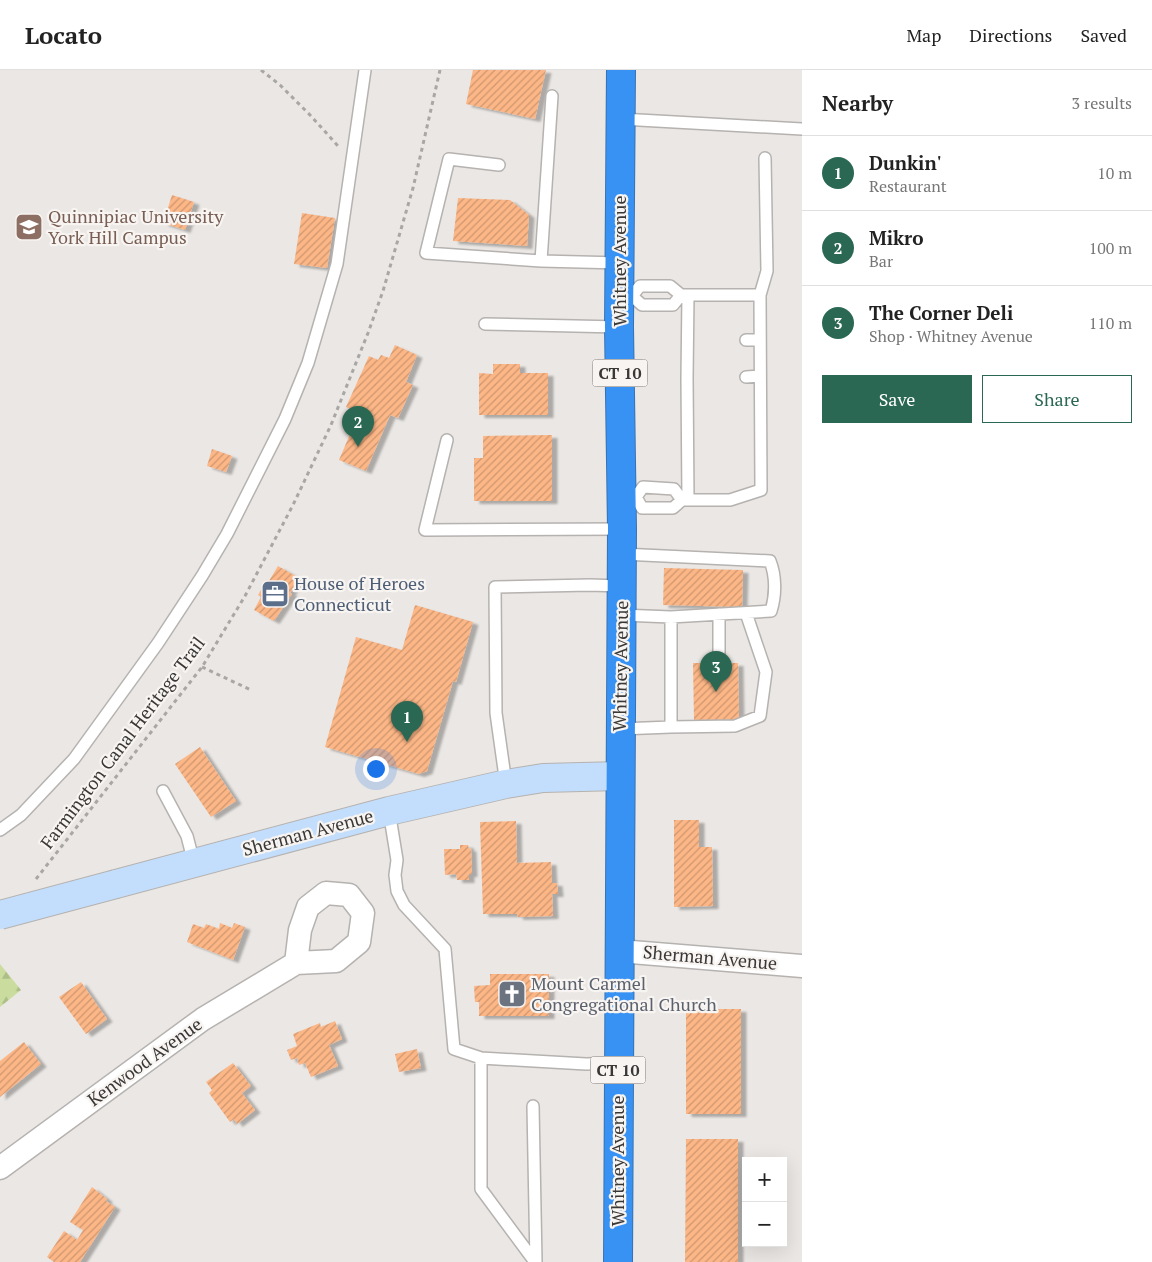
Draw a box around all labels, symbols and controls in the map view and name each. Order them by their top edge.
text: Locato [25,19,102,51]
text: Map [906,23,941,47]
text: Directions [969,23,1052,47]
text: Saved [1080,23,1127,47]
text: Nearby [822,89,893,117]
text: 3 results [1072,92,1132,114]
text: Dunkin' [869,150,941,175]
text: 1 [833,162,843,184]
text: 10 m [1097,162,1132,184]
text: Restaurant [869,175,947,197]
street label: Whitney Avenue [607,196,631,326]
place label: Quinnipiac University York Hill Campus [48,204,224,249]
school or university icon: Quinnipiac University York Hill Campus [14,212,44,242]
text: Mikro [869,225,924,250]
text: 2 [833,237,843,259]
text: 100 m [1089,237,1132,259]
text: Bar [869,250,893,272]
text: The Corner Deli [869,300,1013,325]
text: 3 [833,312,843,334]
text: 110 m [1089,312,1132,334]
text: Shop · Whitney Avenue [869,325,1033,347]
road number: CT 10 [592,360,648,386]
button: Save [822,375,972,423]
button: Share [982,375,1132,423]
pin: 2 [342,406,374,447]
place label: House of Heroes Connecticut [294,571,425,616]
office icon: House of Heroes Connecticut [260,579,290,609]
street label: Whitney Avenue [607,600,633,732]
street label: Farmington Canal Heritage Trail [35,632,210,853]
pin: 3 [700,651,732,692]
pin: 1 [391,701,423,742]
your location [363,756,389,782]
street label: Sherman Avenue [240,803,376,861]
street label: Sherman Avenue [642,939,778,975]
place label: Mount Carmel Congregational Church [531,971,717,1016]
church icon: Mount Carmel Congregational Church [497,979,527,1009]
street label: Kenwood Avenue [82,1011,207,1111]
road number: CT 10 [590,1056,646,1084]
street label: Whitney Avenue [605,1096,629,1226]
map controls [742,1157,787,1247]
button: + [742,1157,787,1202]
button: − [742,1202,787,1247]

